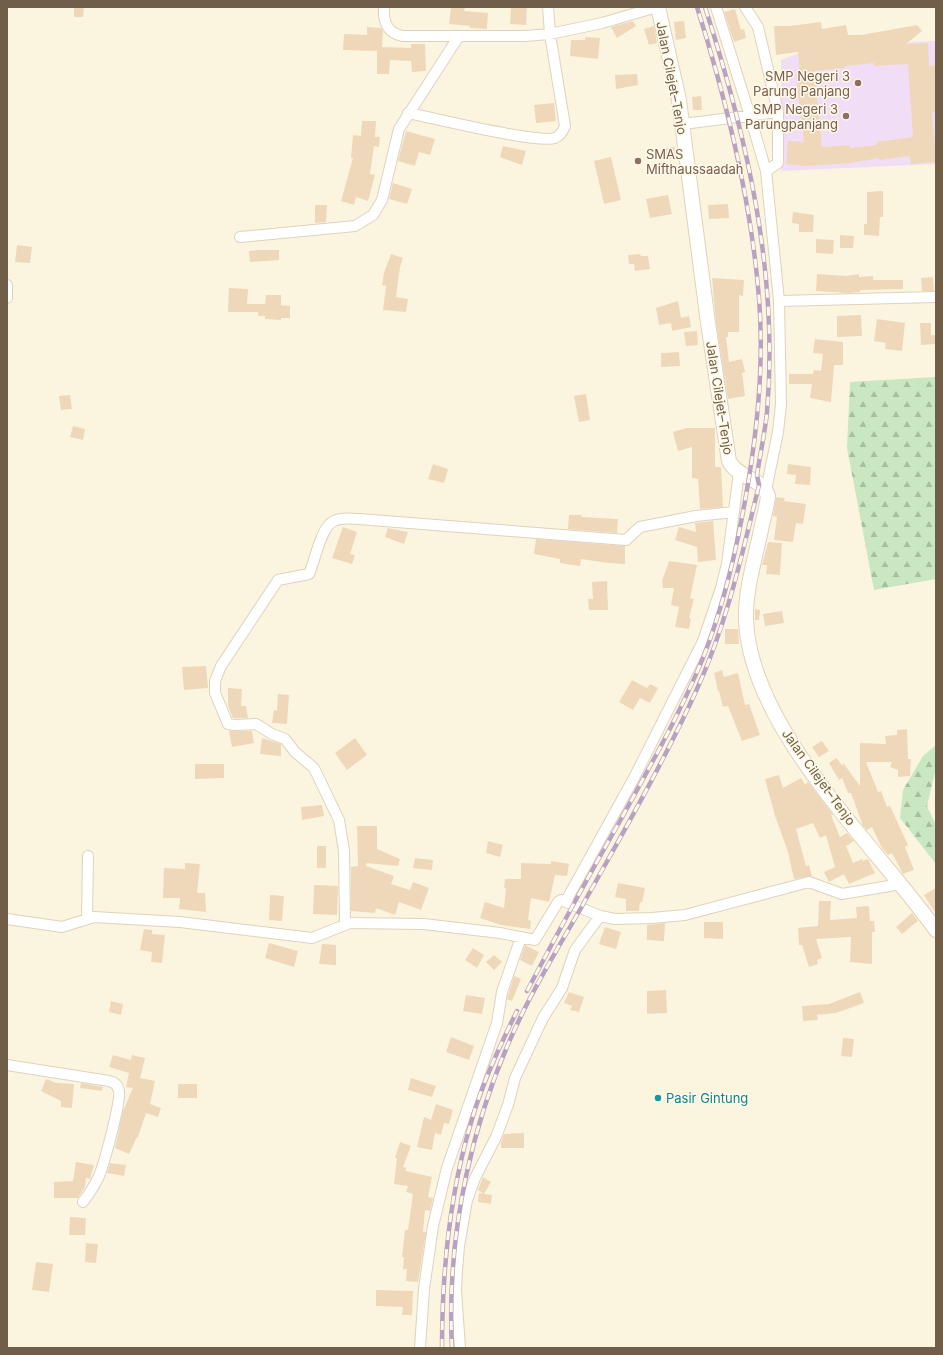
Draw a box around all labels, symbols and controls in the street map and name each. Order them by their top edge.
street label: Jalan Cilejet–Tenjo [653,20,691,136]
place label: SMP Negeri 3 Parung Panjang [753,68,850,99]
marker: SMP Negeri 3 Parung Panjang [853,78,863,88]
place label: SMP Negeri 3 Parungpanjang [745,101,838,132]
marker: SMP Negeri 3 Parungpanjang [841,111,851,121]
place label: SMAS Mifthaussaadah [646,146,743,177]
marker: SMAS Mifthaussaadah [633,156,643,166]
street label: Jalan Cilejet–Tenjo [703,340,737,456]
street label: Jalan Cilejet–Tenjo [779,726,859,828]
place label: Pasir Gintung [666,1090,748,1106]
marker: Pasir Gintung [653,1093,663,1103]

